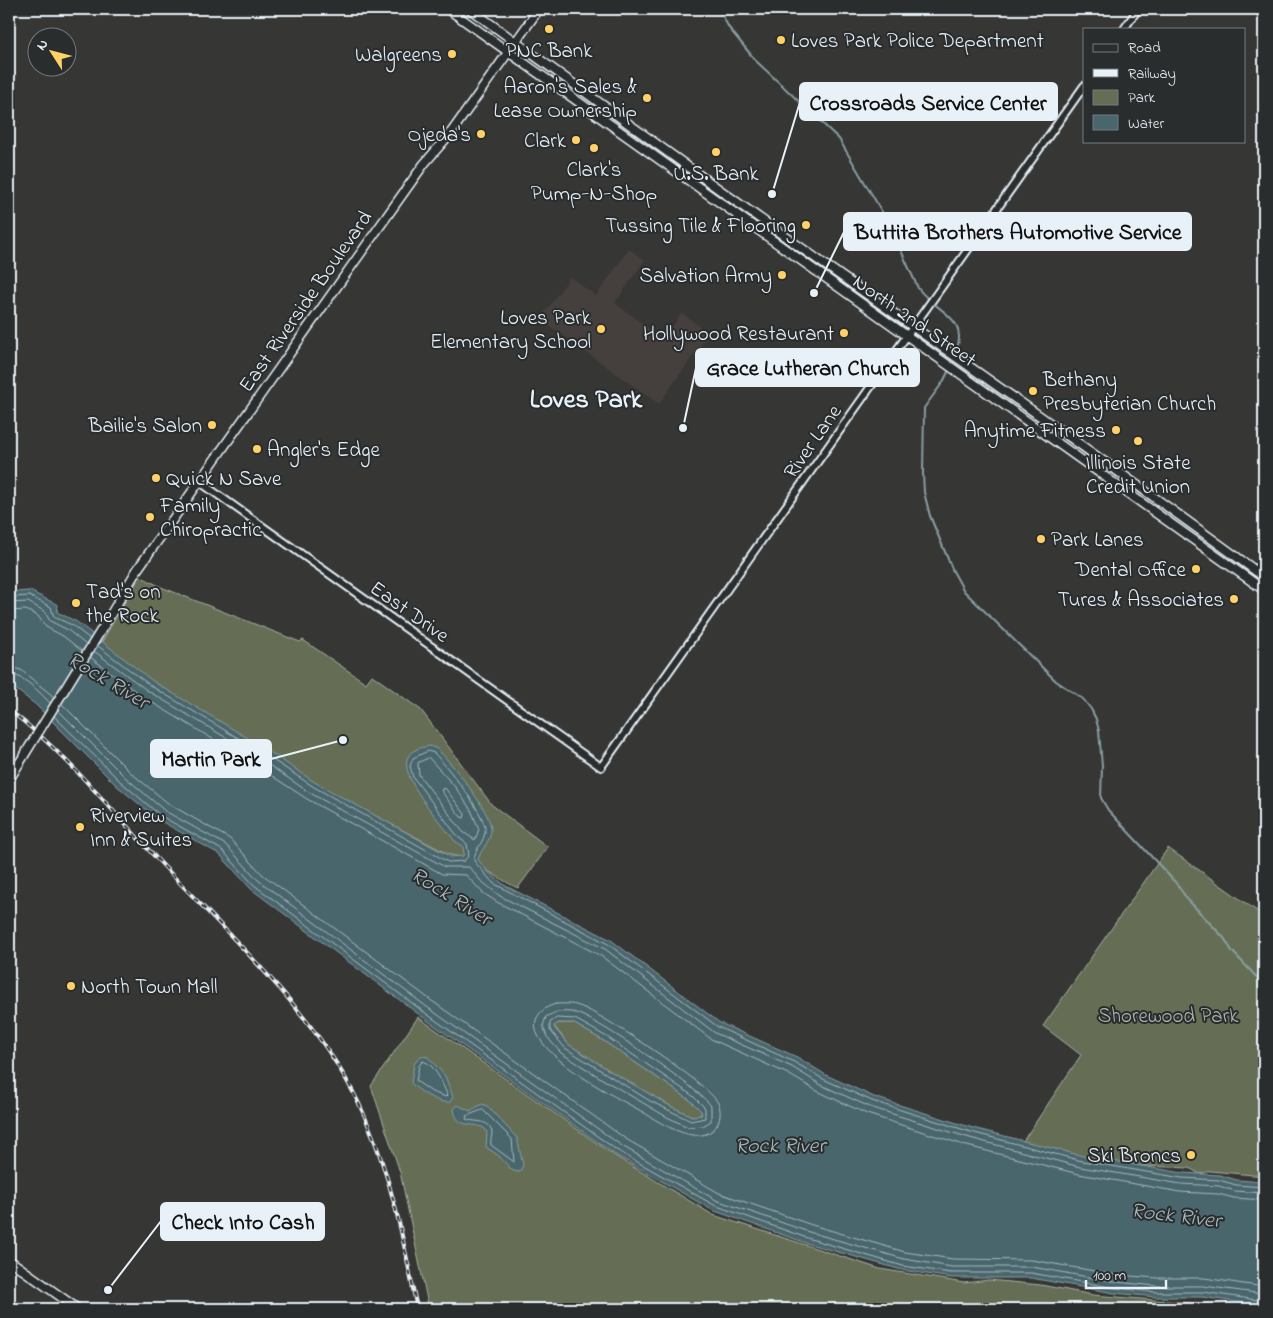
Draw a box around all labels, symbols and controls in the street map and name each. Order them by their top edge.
marker: PNC Bank [543,23,555,35]
place label: Loves Park Police Department [791,27,1044,57]
north arrow [28,28,78,78]
legend [1083,28,1246,142]
marker: Loves Park Police Department [775,34,787,46]
text: N [31,35,54,55]
place label: PNC Bank [506,37,593,67]
text: Road [1128,37,1161,59]
place label: Walgreens [355,41,442,73]
marker: Walgreens [446,48,458,60]
text: Railway [1128,63,1176,86]
place label: Aaron's Sales & Lease Ownership [493,73,637,127]
callout: Crossroads Service Center [800,83,1057,120]
text: Park [1128,87,1156,109]
text: Crossroads Service Center [809,89,1048,121]
marker: Aaron's Sales & Lease Ownership [641,92,653,104]
text: Water [1128,113,1164,135]
place label: Ojeda's [408,121,471,151]
place label: Clark [524,127,567,157]
marker: Ojeda's [475,128,487,140]
marker: Clark [570,134,582,146]
marker: Clark's Pump-N-Shop [588,142,600,154]
marker: U.S. Bank [710,146,722,158]
place label: Clark's Pump-N-Shop [531,156,657,210]
place label: U.S. Bank [673,160,760,190]
street label: East Riverside Boulevard [232,205,381,399]
place label: Tussing Tile & Flooring [605,212,796,244]
callout: Buttita Brothers Automotive Service [844,213,1191,250]
text: Buttita Brothers Automotive Service [853,218,1183,250]
marker: Tussing Tile & Flooring [800,219,812,231]
place label: Salvation Army [639,262,772,294]
street label: North 2nd Street [846,268,982,375]
marker: Salvation Army [776,269,788,281]
place label: Loves Park Elementary School [430,304,592,360]
place label: Hollywood Restaurant [643,320,834,352]
marker: Loves Park Elementary School [595,323,607,335]
marker: Hollywood Restaurant [838,327,850,339]
callout: Grace Lutheran Church [696,349,919,386]
text: Grace Lutheran Church [706,354,910,386]
place label: Bethany Presbyterian Church [1042,366,1216,422]
district label: Loves Park [530,382,643,420]
marker: Bethany Presbyterian Church [1027,385,1039,397]
street label: River Lane [777,399,850,485]
place label: Bailie's Salon [87,412,202,442]
place label: Anytime Fitness [964,417,1106,449]
marker: Bailie's Salon [206,419,218,431]
marker: Anytime Fitness [1110,424,1122,436]
marker: Illinois State Credit Union [1132,435,1144,447]
place label: Angler's Edge [267,436,380,468]
marker: Angler's Edge [251,443,263,455]
place label: Illinois State Credit Union [1085,449,1191,503]
place label: Quick N Save [166,465,282,495]
marker: Quick N Save [150,472,162,484]
place label: Family Chiropractic [159,492,262,546]
marker: Family Chiropractic [144,511,156,523]
place label: Park Lanes [1051,526,1144,556]
marker: Park Lanes [1035,533,1047,545]
place label: Dental Office [1074,556,1187,586]
marker: Dental Office [1190,563,1202,575]
street label: East Drive [363,574,455,651]
place label: Tad's on the Rock [86,578,161,632]
place label: Tures & Associates [1058,586,1224,616]
marker: Tures & Associates [1228,593,1240,605]
marker: Tad's on the Rock [70,597,82,609]
water label: Rock River [60,645,157,720]
callout: Martin Park [151,740,271,777]
text: Martin Park [161,745,262,777]
place label: Riverview Inn & Suites [90,802,192,856]
marker: Riverview Inn & Suites [74,821,86,833]
water label: Rock River [404,860,500,937]
place label: North Town Mall [81,973,218,1003]
marker: North Town Mall [65,980,77,992]
park label: Shorewood Park [1098,1002,1239,1032]
water label: Rock River [735,1131,828,1163]
place label: Ski Broncs [1087,1142,1181,1172]
marker: Ski Broncs [1185,1149,1197,1161]
water label: Rock River [1129,1196,1226,1239]
callout: Check Into Cash [161,1203,324,1240]
text: Check Into Cash [171,1208,315,1240]
scale bar [1086,1258,1166,1290]
text: 100 m [1093,1265,1126,1287]

